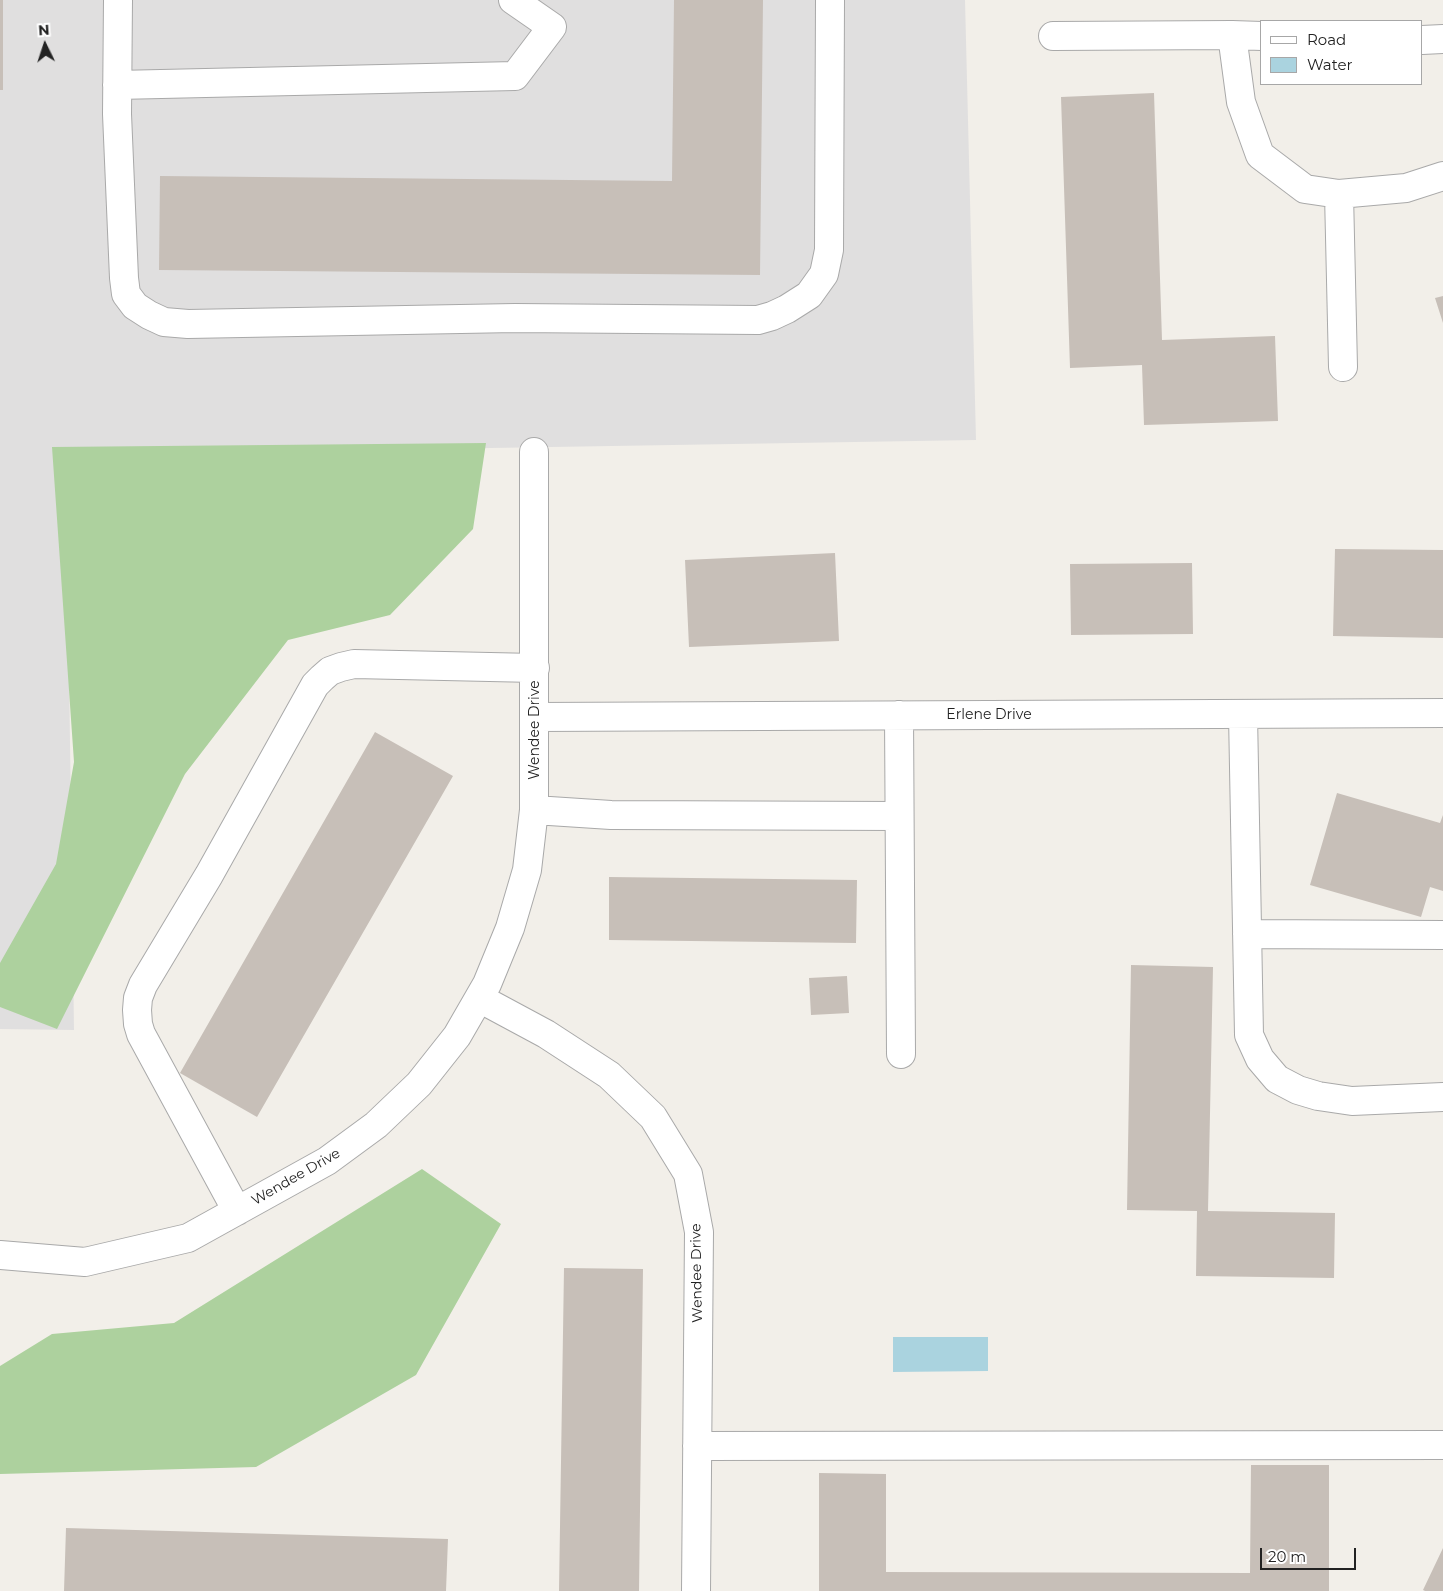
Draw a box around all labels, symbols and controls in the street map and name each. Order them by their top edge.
north arrow [20,20,70,70]
legend [1260,20,1423,85]
text: N [38,21,50,39]
text: Road [1307,30,1346,49]
text: Water [1307,55,1353,74]
street label: Wendee Drive [527,680,543,780]
street label: Erlene Drive [946,707,1032,723]
street label: Wendee Drive [249,1145,343,1209]
street label: Wendee Drive [688,1223,706,1323]
scale bar [1263,1538,1359,1570]
text: 20 m [1268,1547,1306,1566]

